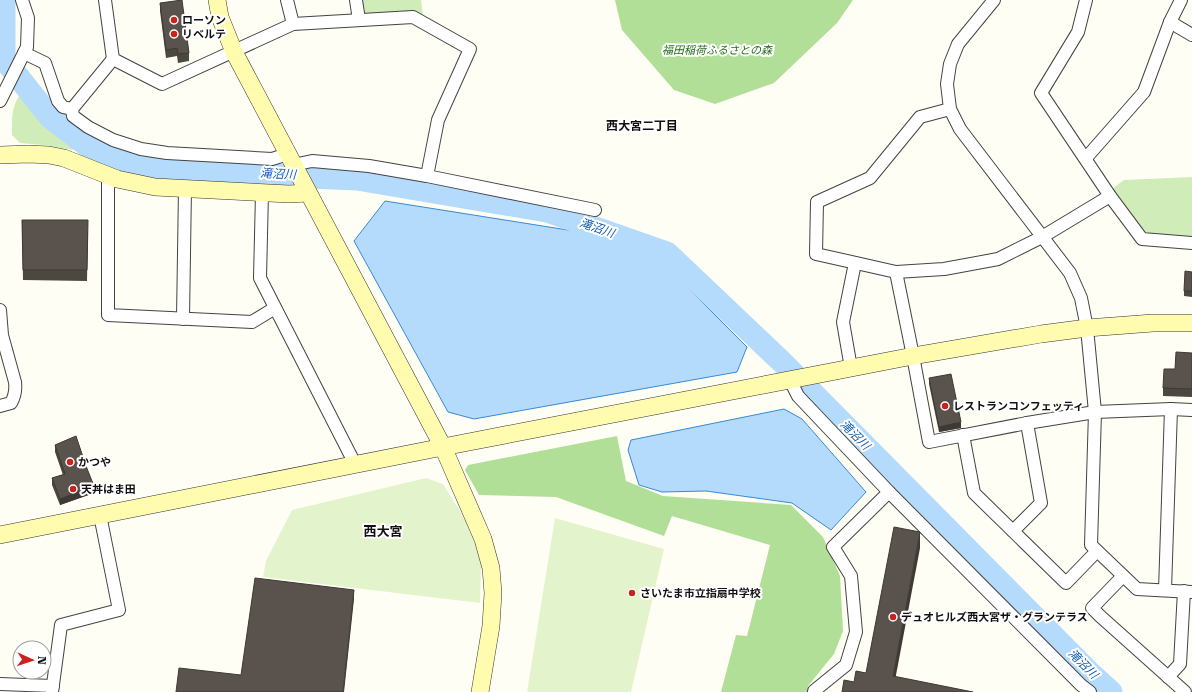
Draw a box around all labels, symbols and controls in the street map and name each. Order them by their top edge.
place label: ローソン [182,14,226,27]
marker: ローソン [169,15,179,25]
place label: リベルテ [182,28,226,41]
marker: リベルテ [169,29,179,39]
park label: 福田稲荷ふるさとの森 [662,44,773,57]
district label: 西大宮二丁目 [606,119,678,133]
water label: 滝沼川 [260,166,298,182]
water label: 滝沼川 [578,216,618,241]
place label: レストランコンフェッティ [953,400,1084,413]
marker: レストランコンフェッティ [940,401,950,411]
water label: 滝沼川 [837,417,874,454]
place label: かつや [78,456,111,469]
marker: かつや [65,457,75,467]
place label: 天丼はま田 [81,483,136,496]
marker: 天丼はま田 [68,484,78,494]
district label: 西大宮 [363,524,403,539]
place label: さいたま市立指扇中学校 [640,587,761,600]
marker: さいたま市立指扇中学校 [627,588,637,598]
place label: デュオヒルズ西大宮ザ・グランテラス [901,611,1088,624]
marker: デュオヒルズ西大宮ザ・グランテラス [888,612,898,622]
north arrow [12,640,52,680]
water label: 滝沼川 [1065,646,1102,683]
text: N [35,656,48,666]

